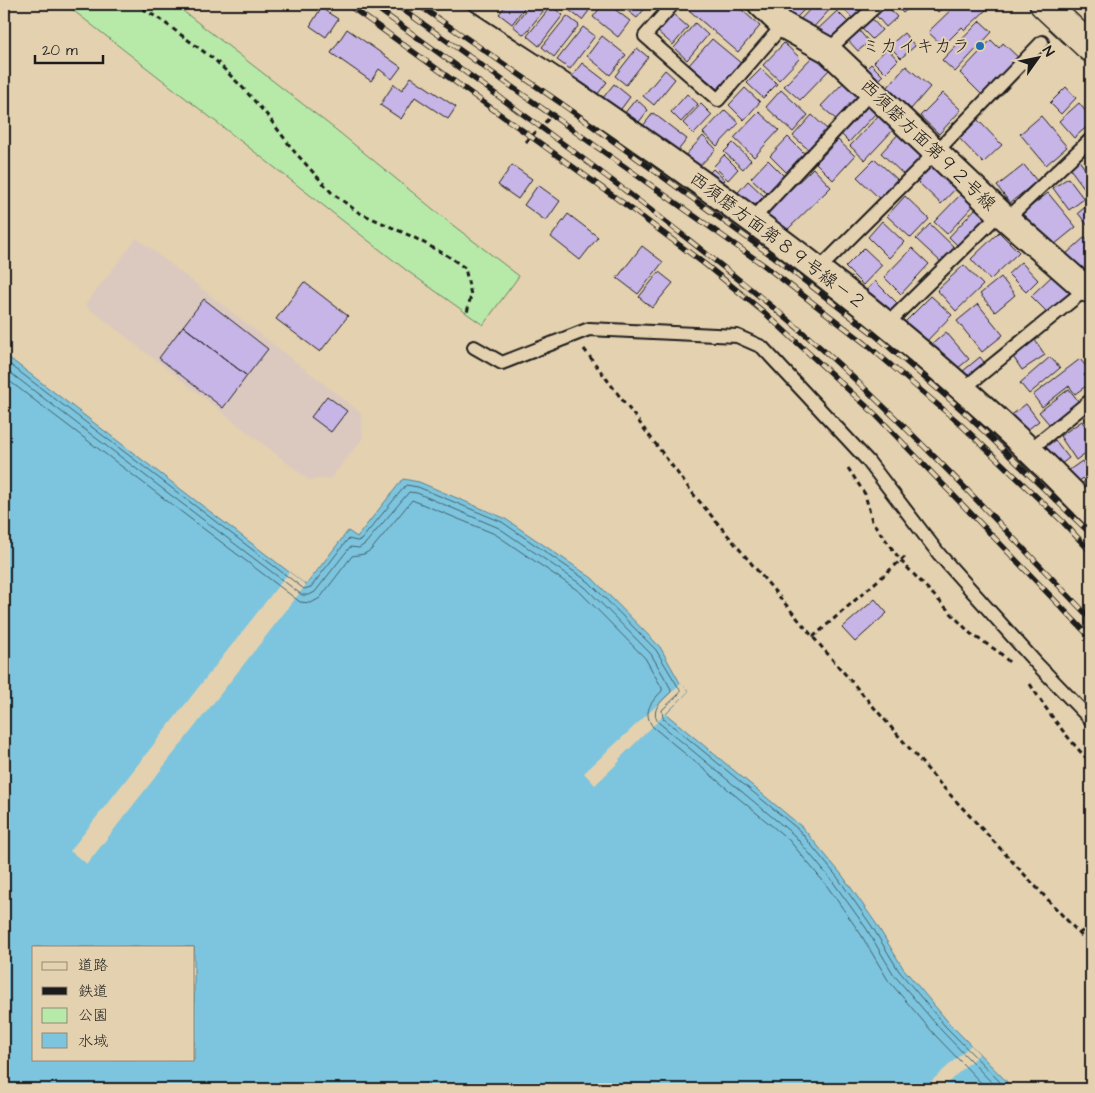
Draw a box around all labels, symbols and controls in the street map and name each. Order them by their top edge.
scale bar [35,32,102,64]
north arrow [1012,32,1062,82]
place label: ミカイキカラ [862,34,970,59]
text: 20 m [42,40,78,61]
marker: ミカイキカラ [974,40,986,52]
text: N [1037,42,1059,61]
street label: 西須磨方面第９２号線 [855,73,1001,217]
street label: 西須磨方面第８９号線－２ [684,166,872,316]
legend [32,946,195,1060]
text: 道路 [78,955,108,976]
text: 鉄道 [78,981,108,1002]
text: 公園 [78,1005,108,1026]
text: 水域 [78,1031,108,1052]

